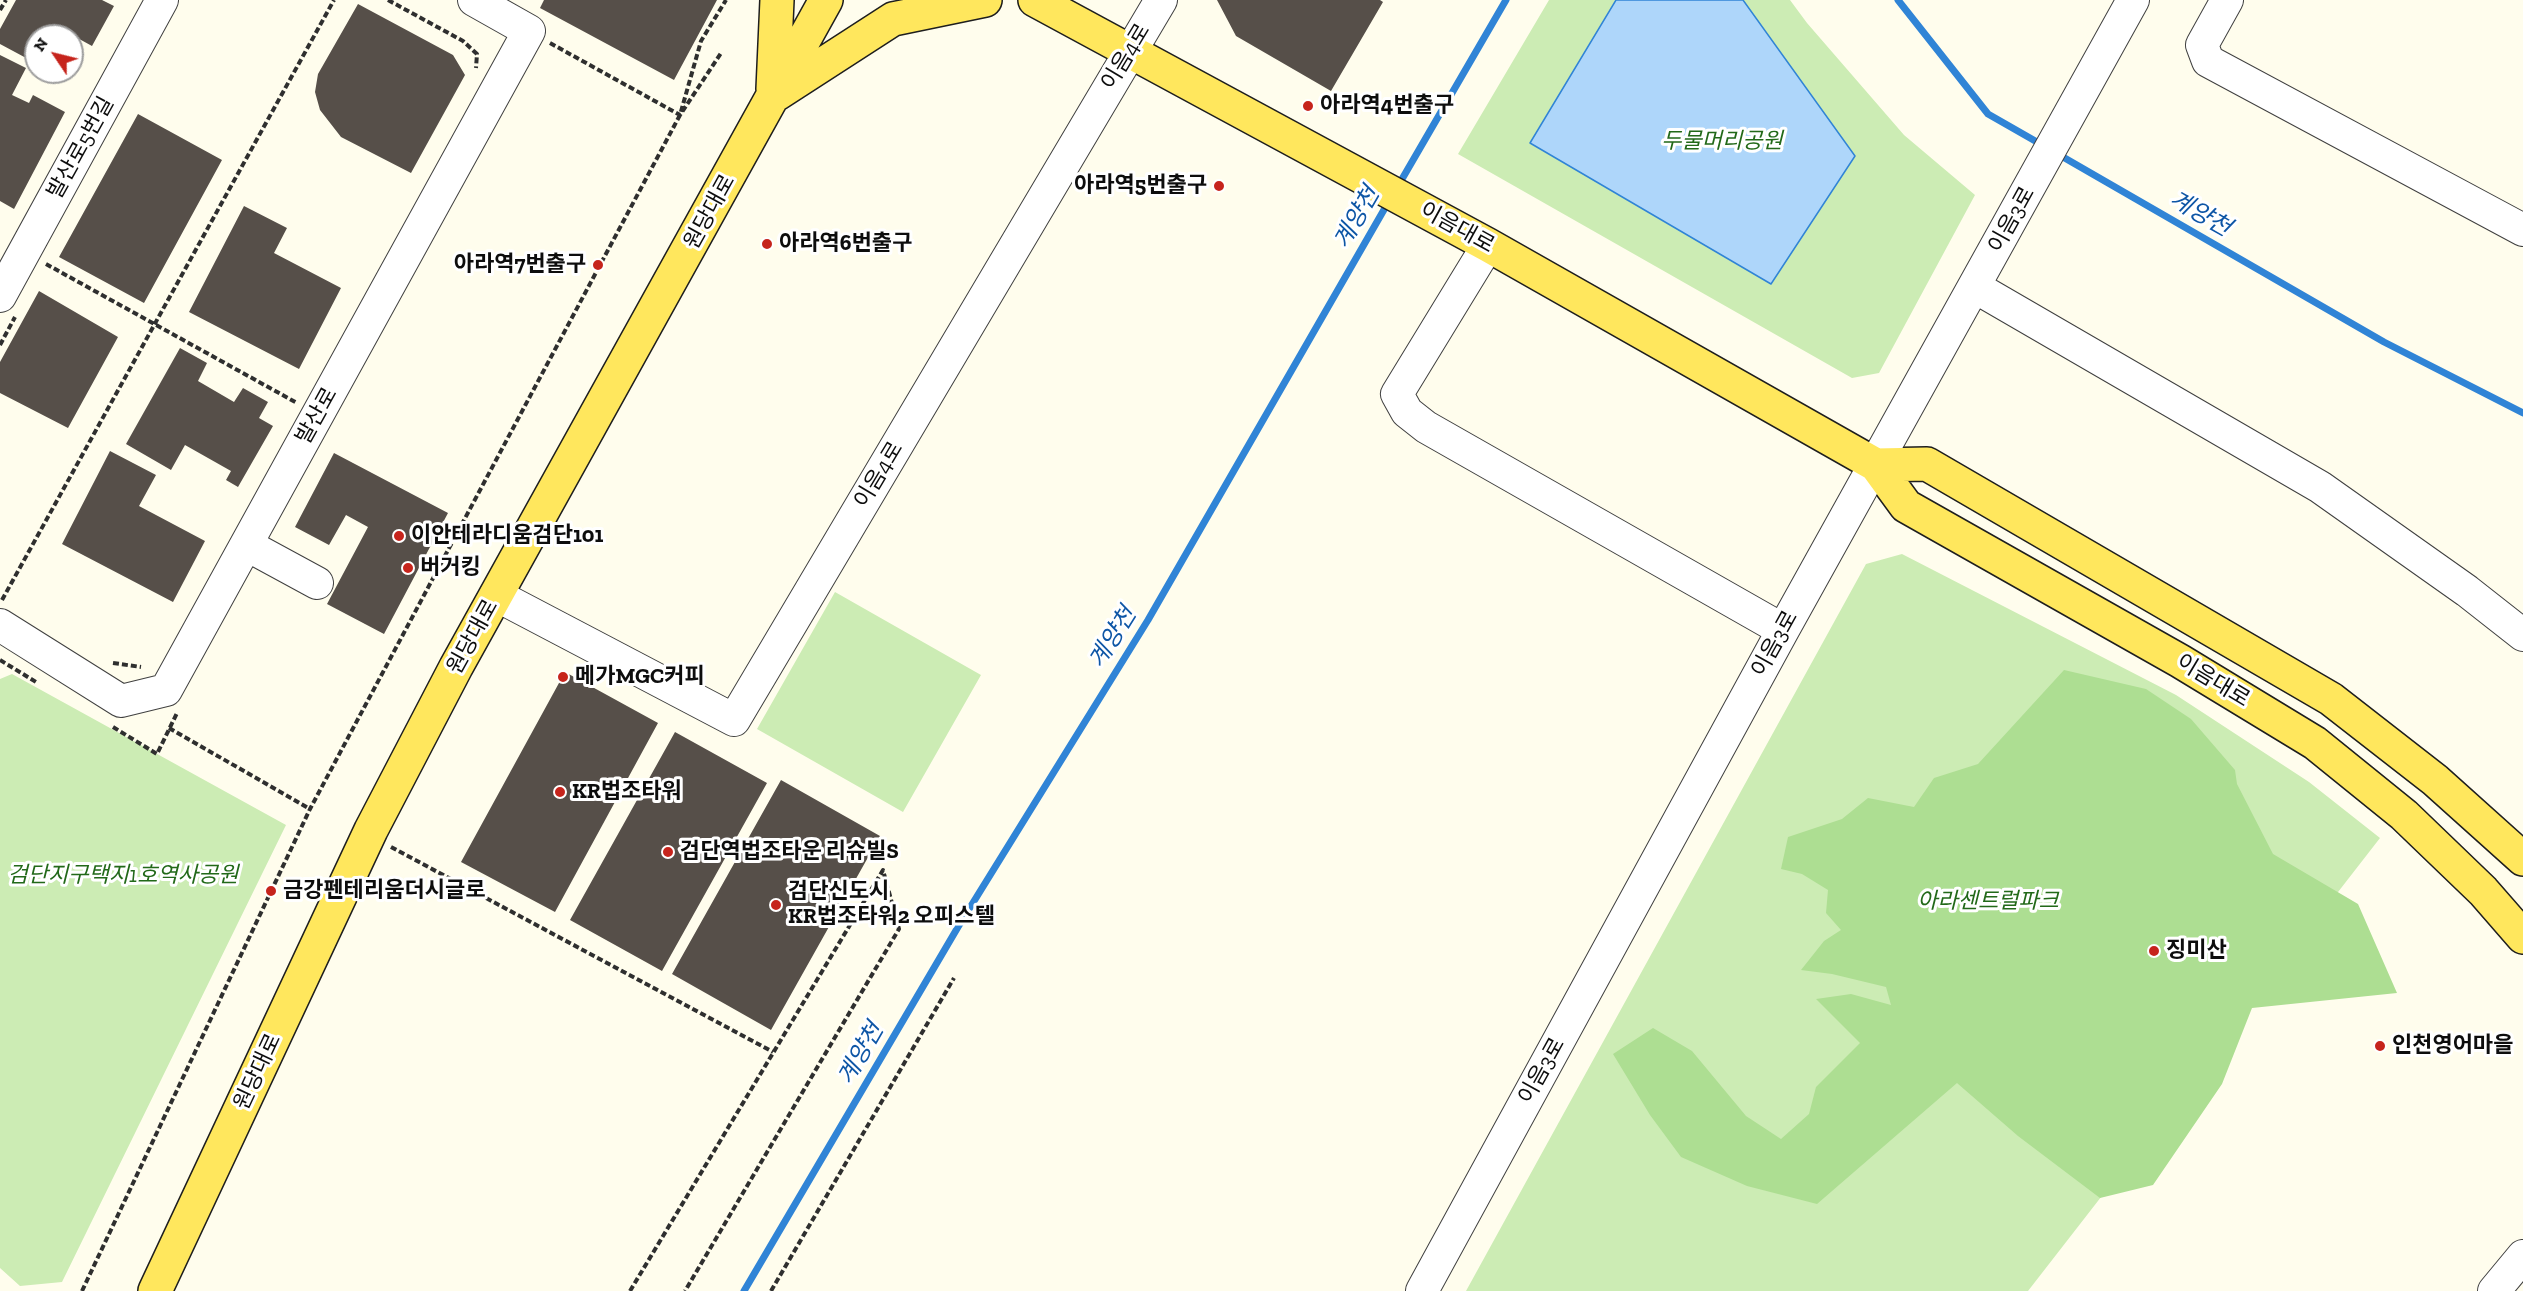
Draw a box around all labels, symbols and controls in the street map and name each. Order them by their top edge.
street label: 이음4로 [1096,19,1156,95]
north arrow [24,24,84,84]
text: N [29,34,52,55]
street label: 발산로5번길 [42,92,120,204]
place label: 아라역4번출구 [1320,93,1454,119]
marker: 아라역4번출구 [1301,99,1315,113]
park label: 두물머리공원 [1661,129,1783,155]
street label: 원당대로 [679,170,741,254]
place label: 아라역5번출구 [1074,173,1207,199]
marker: 아라역5번출구 [1212,179,1226,193]
water label: 계양천 [1328,182,1386,254]
street label: 이음3로 [1983,182,2041,258]
water label: 계양천 [2164,185,2236,243]
street label: 이음대로 [1415,197,1499,259]
place label: 아라역6번출구 [779,231,912,257]
marker: 아라역6번출구 [760,237,774,251]
place label: 아라역7번출구 [454,252,586,278]
marker: 아라역7번출구 [591,258,605,272]
street label: 발산로 [291,383,343,449]
street label: 이음4로 [849,437,909,513]
place label: 이안테라디움검단101 [411,523,603,549]
marker: 이안테라디움검단101 [392,529,406,543]
place label: 버거킹 [420,555,481,581]
marker: 버거킹 [401,561,415,575]
street label: 원당대로 [442,595,504,679]
water label: 계양천 [1083,602,1143,674]
street label: 이음3로 [1746,606,1804,682]
street label: 이음대로 [2172,649,2254,713]
place label: 메가MGC커피 [575,664,705,690]
marker: 메가MGC커피 [556,670,570,684]
place label: KR법조타워 [572,779,682,805]
marker: KR법조타워 [553,785,567,799]
place label: 검단역법조타운 리슈빌S [680,839,899,865]
marker: 검단역법조타운 리슈빌S [661,845,675,859]
park label: 검단지구택지1호역사공원 [8,863,238,889]
place label: 금강펜테리움더시글로 [283,878,485,904]
place label: 검단신도시 KR법조타워2 오피스텔 [788,879,995,930]
marker: 금강펜테리움더시글로 [264,884,278,898]
park label: 아라센트럴파크 [1917,889,2059,915]
marker: 검단신도시 KR법조타워2 오피스텔 [769,898,783,912]
place label: 징미산 [2166,938,2227,964]
marker: 징미산 [2147,944,2161,958]
water label: 계양천 [832,1018,890,1090]
street label: 원당대로 [229,1030,287,1114]
street label: 이음3로 [1513,1033,1571,1109]
place label: 인천영어마을 [2392,1033,2513,1059]
marker: 인천영어마을 [2373,1039,2387,1053]

